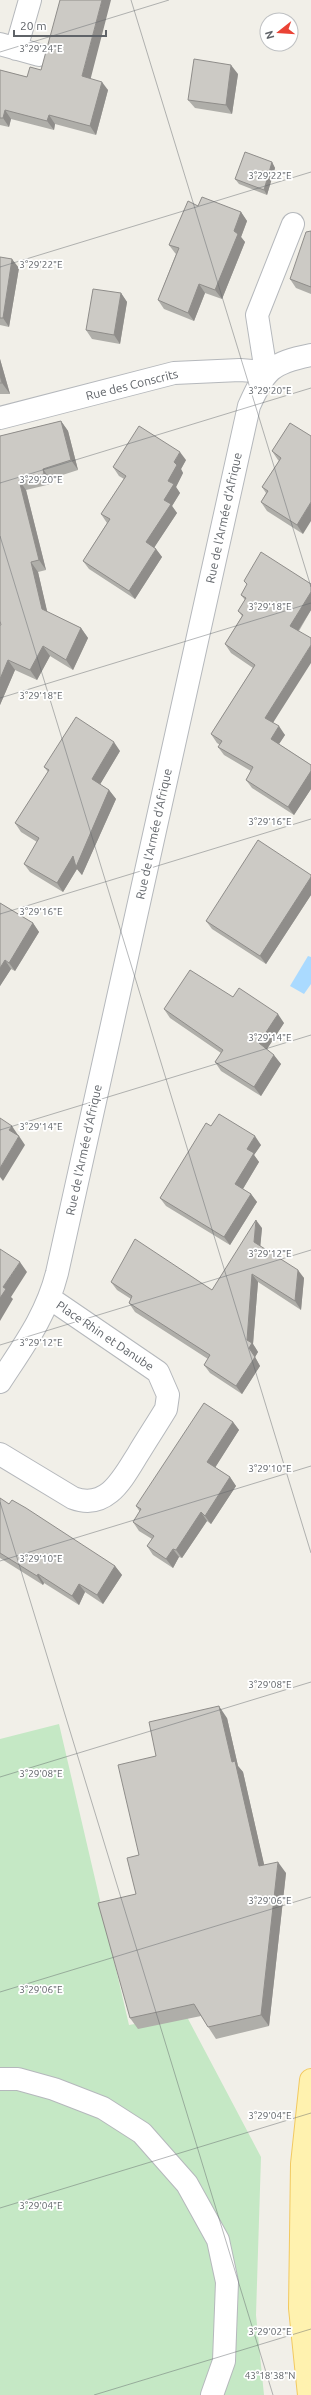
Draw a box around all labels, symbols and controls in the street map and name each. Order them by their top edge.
scale bar [14,12,106,38]
north arrow [259,12,299,52]
text: 20 m [20,19,47,32]
text: N [262,29,276,41]
text: 3°29'24"E [19,43,63,54]
text: 3°29'22"E [248,170,292,181]
text: 3°29'22"E [19,259,63,270]
street label: Rue des Conscrits [84,367,179,402]
text: 3°29'20"E [248,385,292,396]
street label: Rue de l'Armée d'Afrique [203,451,244,585]
text: 3°29'20"E [19,474,63,485]
text: 3°29'18"E [248,601,292,612]
text: 3°29'18"E [19,690,63,701]
street label: Rue de l'Armée d'Afrique [133,767,174,901]
text: 3°29'16"E [248,816,292,827]
text: 3°29'16"E [19,906,63,917]
text: 3°29'14"E [248,1032,292,1043]
street label: Rue de l'Armée d'Afrique [63,1083,104,1217]
text: 3°29'14"E [19,1121,63,1132]
text: 3°29'12"E [248,1248,292,1259]
street label: Place Rhin et Danube [54,1298,156,1373]
text: 3°29'12"E [19,1337,63,1348]
text: 3°29'10"E [248,1463,292,1474]
text: 3°29'10"E [19,1553,63,1564]
text: 3°29'08"E [248,1679,292,1690]
text: 3°29'08"E [19,1768,63,1779]
text: 3°29'06"E [248,1895,292,1906]
text: 3°29'06"E [19,1984,63,1995]
text: 3°29'04"E [248,2110,292,2121]
text: 3°29'04"E [19,2200,63,2211]
text: 3°29'02"E [248,2326,292,2337]
text: 43°18'38"N [245,2370,295,2381]

